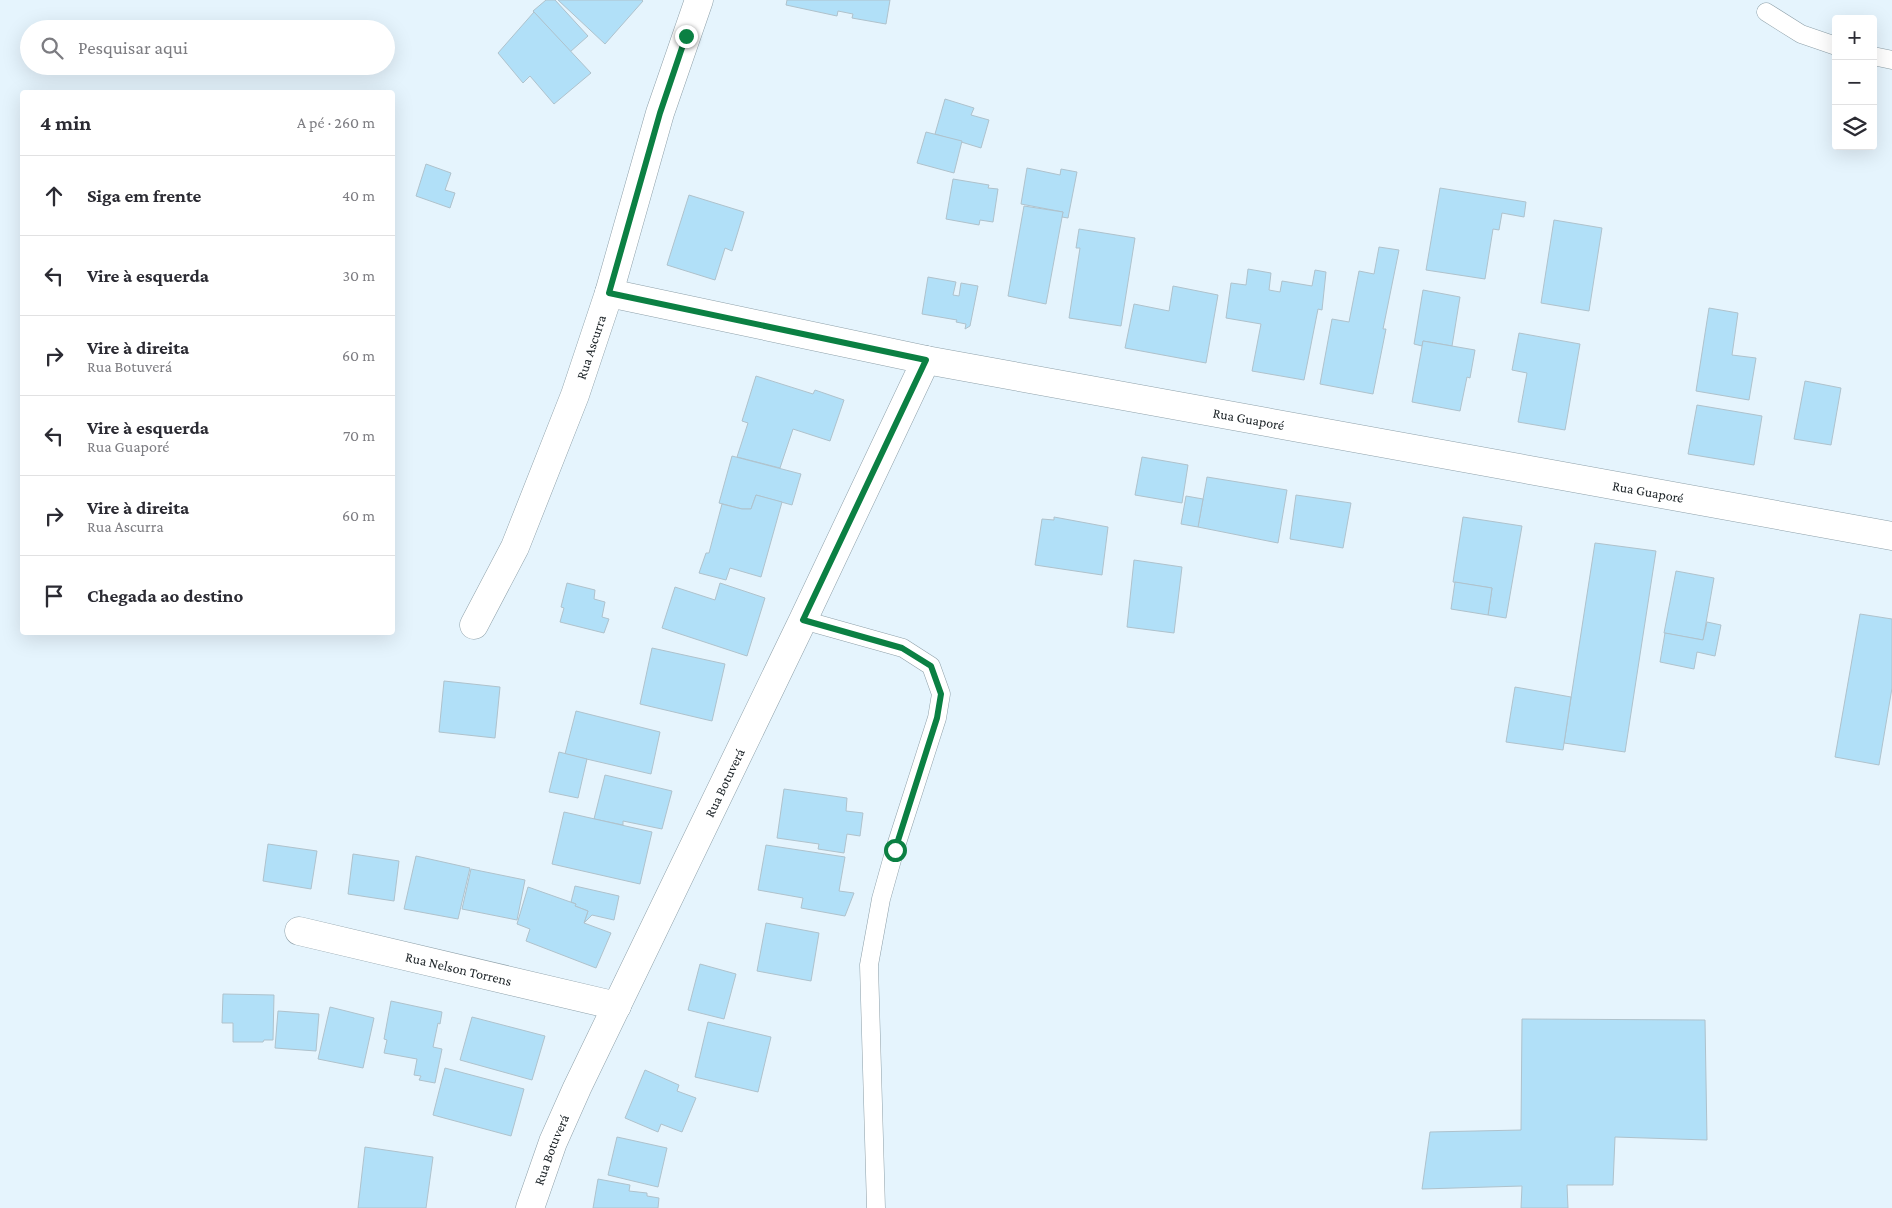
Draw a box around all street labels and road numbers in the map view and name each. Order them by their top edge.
street label: Rua Ascurra [573,312,609,381]
street label: Rua Guaporé [1212,404,1286,433]
street label: Rua Guaporé [1611,477,1685,506]
street label: Rua Botuverá [701,745,748,820]
street label: Rua Nelson Torrens [404,948,513,989]
street label: Rua Botuverá [531,1111,572,1187]

